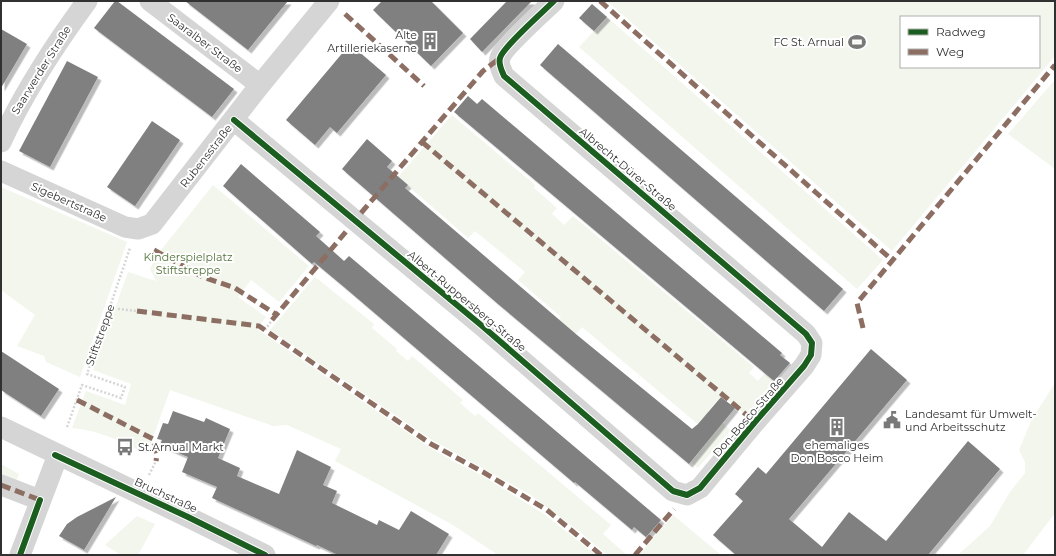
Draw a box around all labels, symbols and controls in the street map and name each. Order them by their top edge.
street label: Saaralber Straße [165,10,246,76]
legend [900,16,1040,68]
street label: Saarwerder Straße [8,23,74,117]
text: Radweg [936,24,986,39]
place label: Alte Artilleriekaserne [327,28,417,55]
building icon: Alte Artilleriekaserne [420,31,440,51]
sports icon: FC St. Arnual [847,32,867,52]
place label: FC St. Arnual [773,35,844,49]
text: Weg [936,44,964,59]
street label: Rubensstraße [177,121,235,190]
street label: Albrecht-Dürer-Straße [577,124,680,214]
street label: Sigebertstraße [29,179,109,225]
street label: Albert-Ruppersberg-Straße [405,247,529,355]
park label: Kinderspielplatz Stiftstreppe [143,250,233,277]
street label: Stiftstreppe [82,302,118,368]
street label: Don-Bosco-Straße [710,374,787,460]
place label: Landesamt für Umwelt- und Arbeitsschutz [905,407,1037,434]
public building icon: Landesamt für Umwelt- und Arbeitsschutz [882,410,902,430]
building icon: ehemaliges Don Bosco Heim [827,417,847,437]
bus stop icon: St.Arnual Markt [115,437,135,457]
place label: ehemaliges Don Bosco Heim [791,438,883,465]
place label: St.Arnual Markt [138,440,224,454]
street label: Bruchstraße [132,474,200,516]

